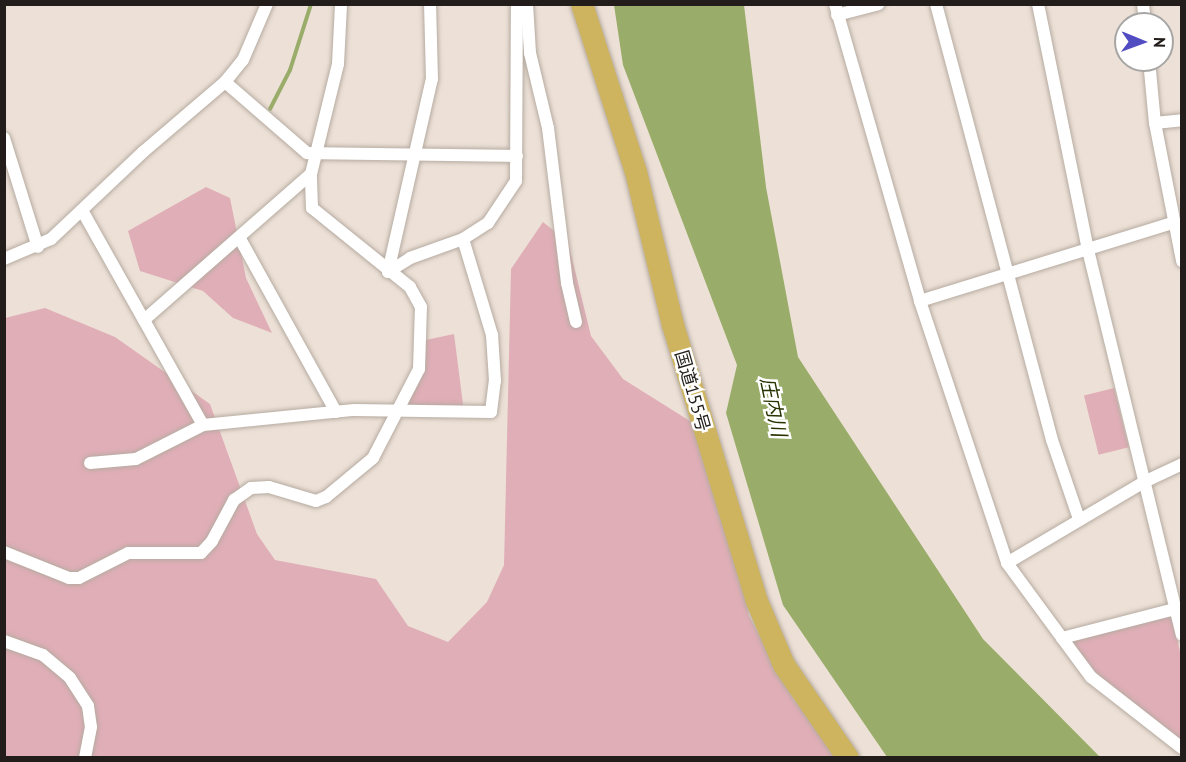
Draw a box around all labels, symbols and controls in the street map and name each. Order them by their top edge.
north arrow [1114,12,1174,72]
text: N [1150,37,1170,48]
street label: 国道155号 [670,348,714,434]
water label: 庄内川 [755,375,791,439]

